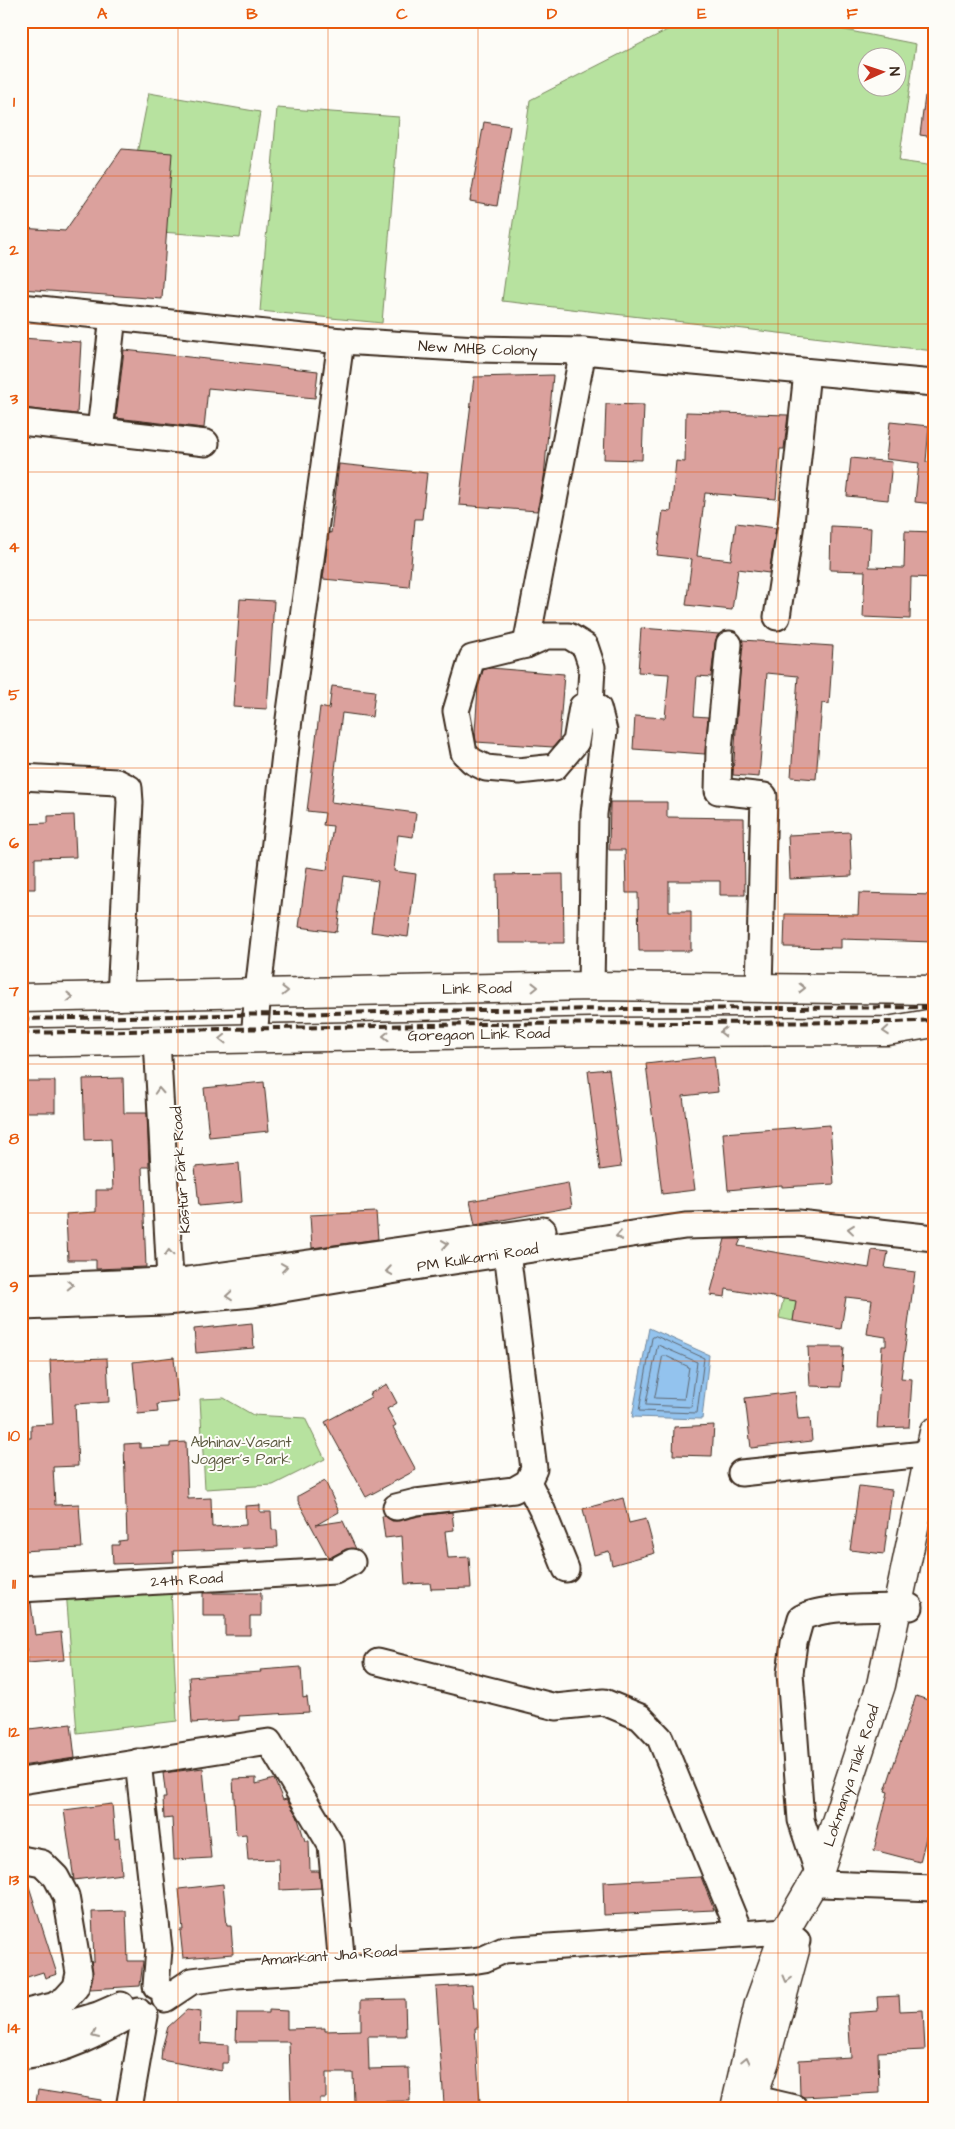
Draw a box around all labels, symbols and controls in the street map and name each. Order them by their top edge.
text: A [97,3,108,25]
text: B [246,3,258,25]
text: C [396,3,408,25]
text: D [547,3,558,25]
text: E [697,3,707,25]
text: F [846,3,858,25]
north arrow [858,48,908,98]
text: N [884,66,904,76]
text: 1 [13,91,16,113]
text: 2 [8,239,19,261]
street label: New MHB Colony [418,335,538,362]
text: 3 [9,388,19,410]
text: 4 [9,536,20,558]
text: 5 [8,684,20,706]
text: 6 [9,832,19,854]
street label: Link Road [442,977,512,1000]
text: 7 [8,980,19,1002]
one-way arrow [532,982,539,992]
one-way arrow [799,983,807,993]
one-way arrow [282,986,289,996]
one-way arrow [66,992,74,1002]
street label: Goregaon Link Road [407,1022,551,1046]
one-way arrow [881,1025,889,1036]
one-way arrow [719,1027,727,1037]
one-way arrow [382,1031,390,1041]
one-way arrow [219,1034,227,1044]
one-way arrow [154,1086,165,1094]
street label: Kastur Park Road [166,1105,196,1234]
text: 8 [9,1128,20,1150]
one-way arrow [846,1224,854,1235]
one-way arrow [615,1231,623,1241]
street label: PM Kulkarni Road [415,1238,540,1277]
one-way arrow [441,1239,449,1250]
one-way arrow [163,1249,174,1257]
one-way arrow [280,1262,288,1272]
one-way arrow [385,1266,394,1276]
text: 9 [9,1276,19,1298]
one-way arrow [66,1280,74,1290]
one-way arrow [224,1290,232,1301]
text: 10 [8,1425,20,1447]
park label: Abhinav-Vasant Jogger's Park [190,1432,292,1471]
street label: 24th Road [150,1567,224,1592]
text: 11 [12,1573,17,1595]
street label: Lokmanya Tilak Road [818,1702,884,1849]
text: 12 [8,1721,20,1743]
text: 13 [9,1869,20,1891]
street label: Amarkant Jha Road [260,1941,398,1971]
one-way arrow [783,1974,793,1982]
text: 14 [8,2017,21,2039]
one-way arrow [91,2028,100,2039]
one-way arrow [740,2056,751,2065]

